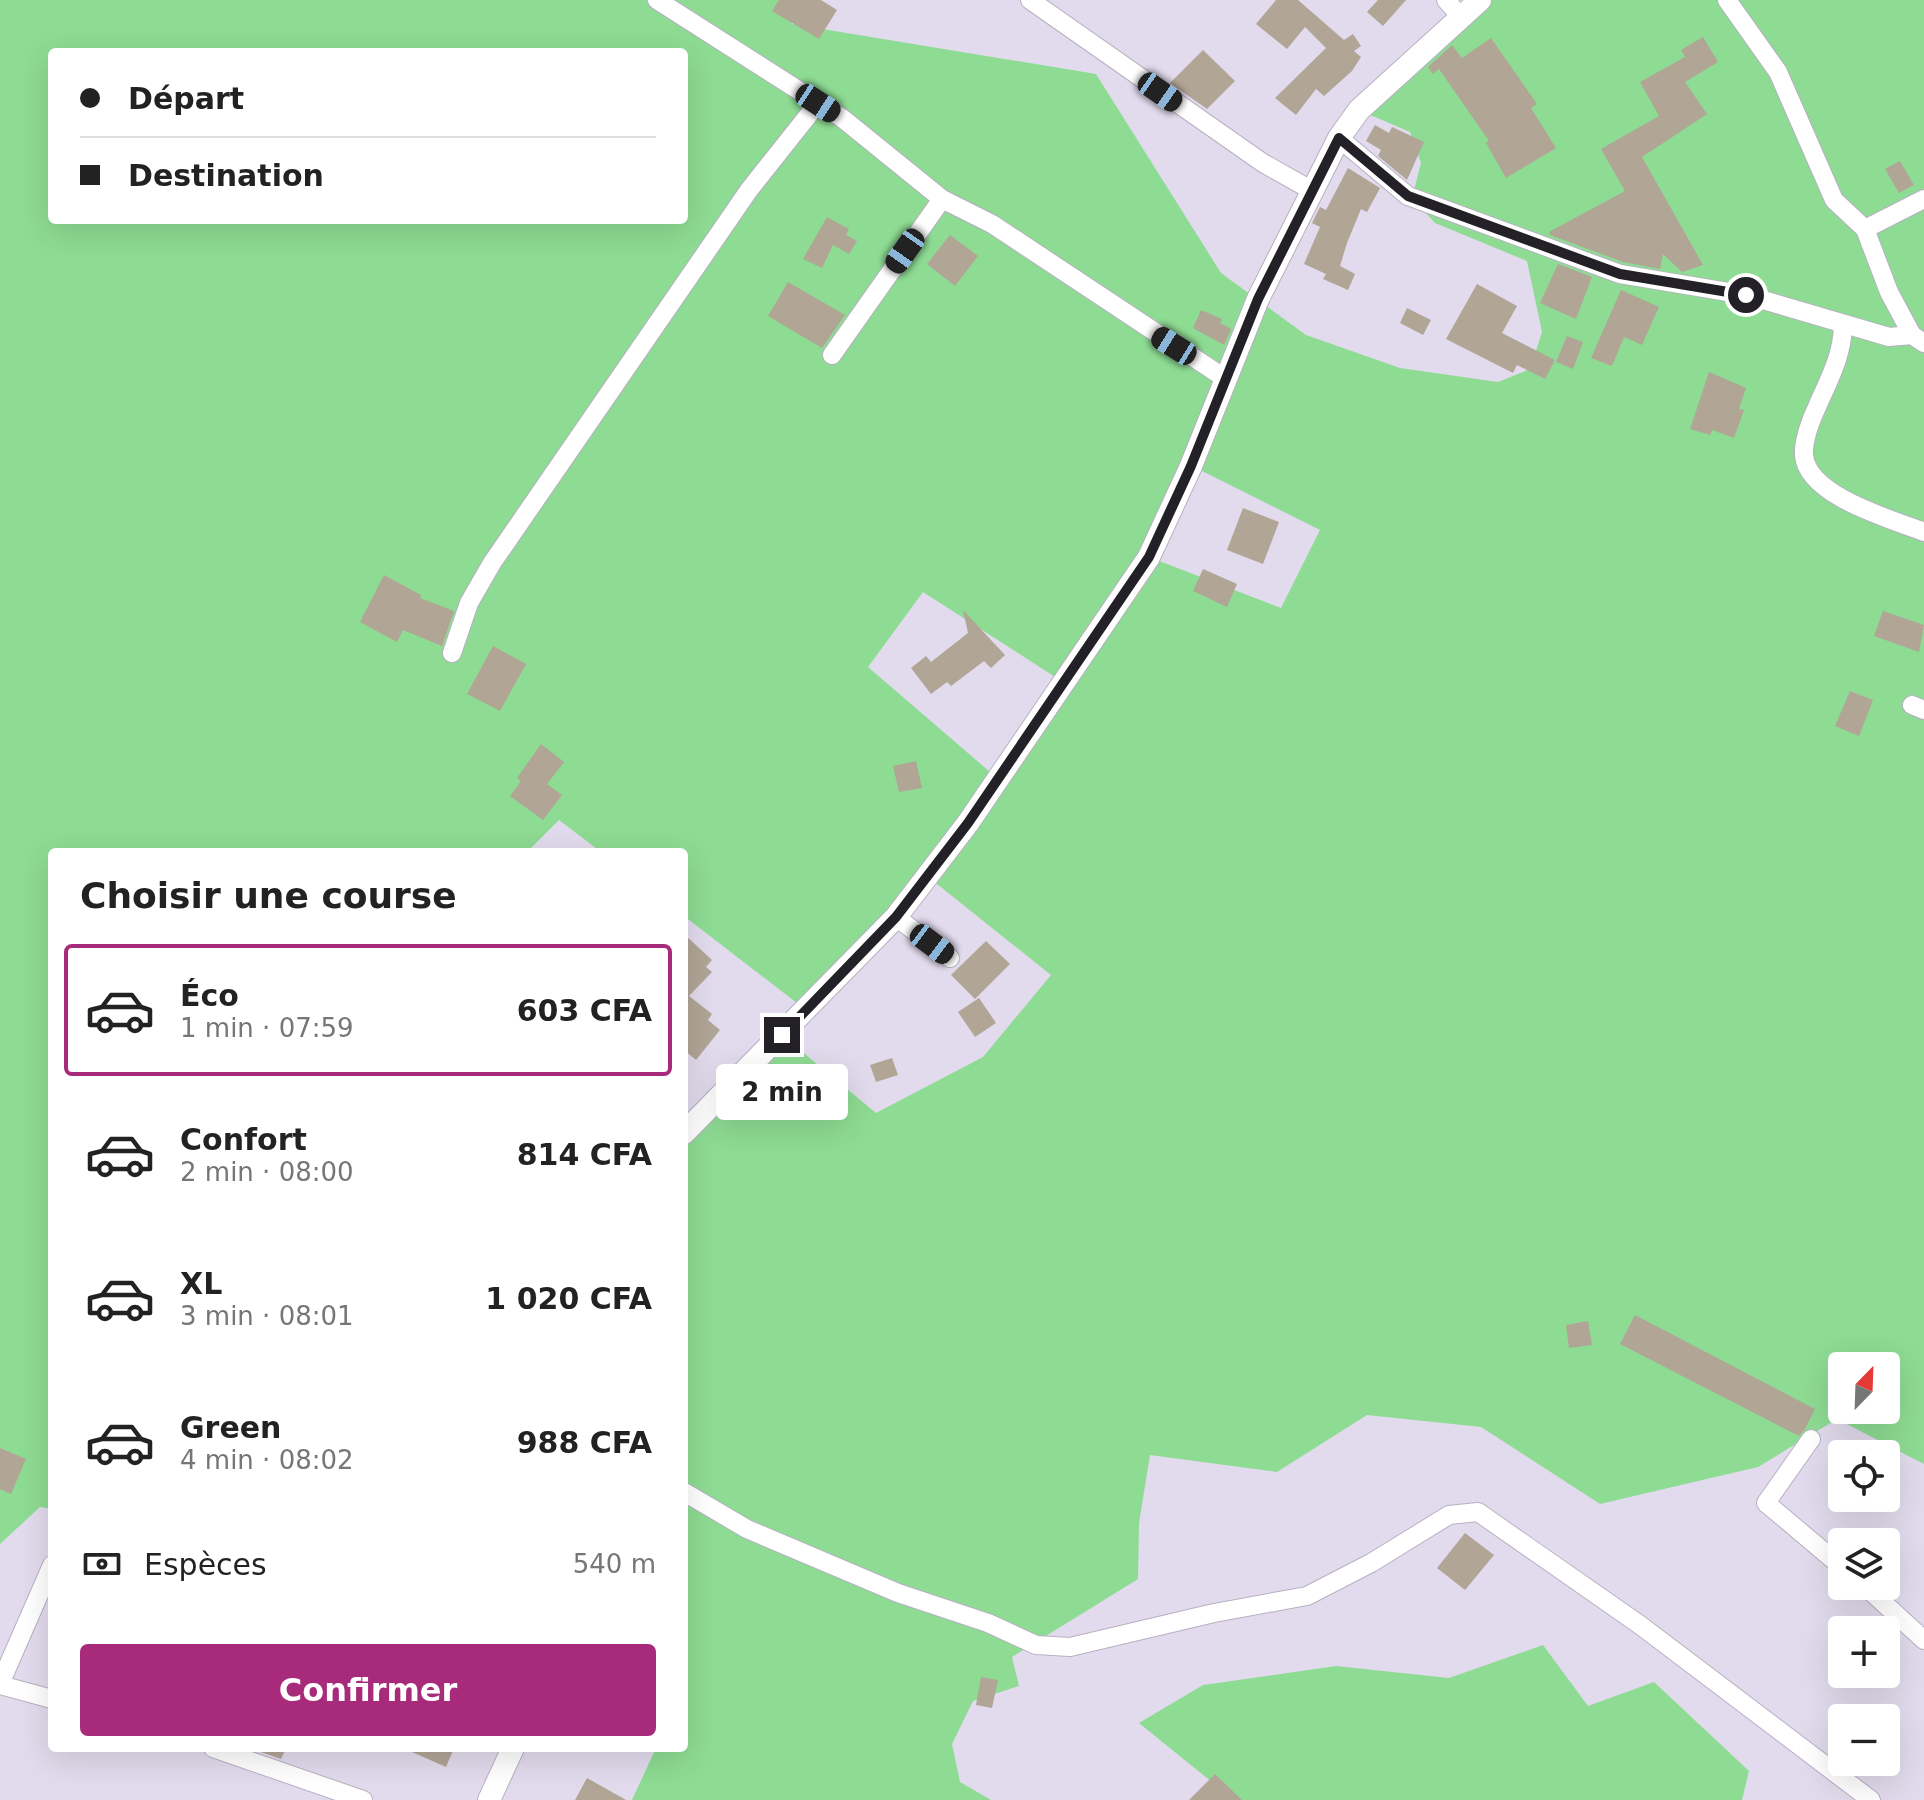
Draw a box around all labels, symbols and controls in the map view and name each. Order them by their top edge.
car [1133,68,1187,116]
car [791,80,845,126]
text: Départ [128,81,244,116]
text: Destination [128,158,324,193]
car [881,224,929,278]
route start [1728,277,1764,313]
car [1147,323,1201,369]
text: Choisir une course [80,875,457,916]
car [906,920,958,968]
icon: car [84,974,156,1046]
text: Éco [180,978,239,1013]
text: 603 CFA [517,993,652,1028]
text: 1 min · 07:59 [180,1013,354,1043]
route end [764,1017,800,1053]
callout: 2 min [716,1063,848,1119]
text: 2 min [741,1077,823,1107]
icon: car [84,1118,156,1190]
text: Confort [180,1122,307,1157]
text: 814 CFA [517,1137,652,1172]
text: 2 min · 08:00 [180,1157,354,1187]
icon: car [84,1262,156,1334]
text: XL [180,1266,222,1301]
text: 1 020 CFA [485,1281,652,1316]
text: 3 min · 08:01 [180,1301,354,1331]
north arrow [1828,1352,1900,1424]
map controls [1828,1352,1900,1776]
icon: car [84,1406,156,1478]
text: Green [180,1410,281,1445]
text: 988 CFA [517,1425,652,1460]
button: locate [1828,1440,1900,1512]
text: 4 min · 08:02 [180,1445,354,1475]
button: layers [1828,1528,1900,1600]
icon: cash [80,1542,124,1586]
text: Espèces [144,1547,267,1582]
text: 540 m [573,1549,656,1579]
button: + [1828,1616,1900,1688]
button: Confirmer [80,1644,656,1736]
button: − [1828,1704,1900,1776]

